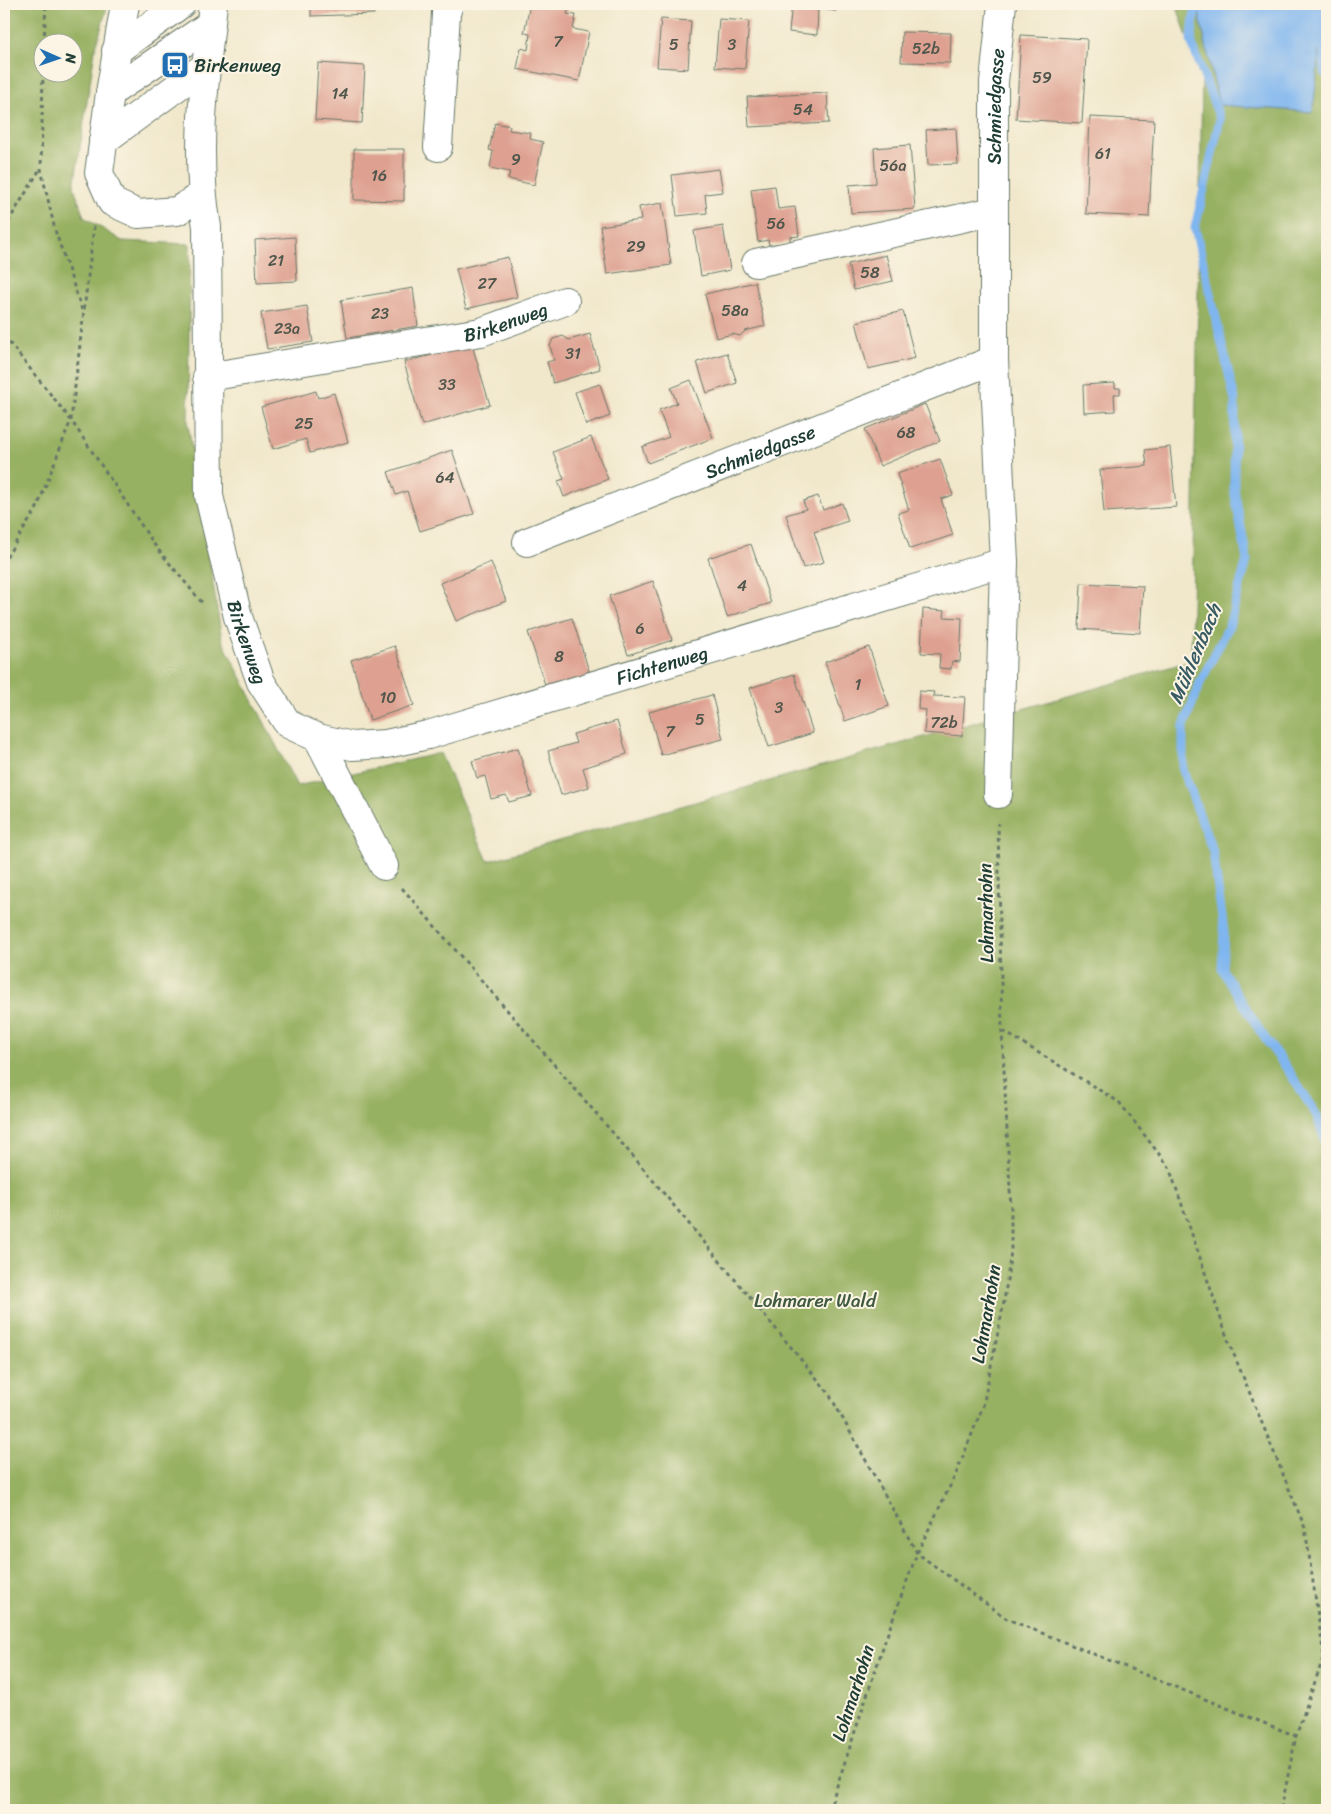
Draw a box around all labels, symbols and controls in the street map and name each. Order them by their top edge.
house number: 7 [553,27,563,56]
house number: 5 [669,30,679,59]
house number: 3 [728,30,737,59]
north arrow [32,32,82,82]
house number: 52b [912,34,940,63]
street label: Schmiedgasse [977,46,1014,165]
place label: Birkenweg [194,49,281,82]
bus stop icon: Birkenweg [160,50,190,80]
text: N [58,52,83,64]
house number: 59 [1032,63,1052,92]
house number: 14 [332,79,348,108]
house number: 54 [793,95,813,124]
house number: 61 [1095,139,1111,168]
house number: 9 [511,145,521,174]
house number: 56a [880,151,906,180]
house number: 16 [371,161,387,190]
house number: 56 [767,209,785,238]
house number: 29 [626,232,646,261]
house number: 21 [268,246,284,275]
house number: 58 [860,258,880,287]
house number: 27 [478,269,497,298]
street label: Birkenweg [461,292,553,351]
house number: 58a [721,296,749,325]
house number: 23 [371,299,389,328]
house number: 23a [274,314,300,343]
house number: 31 [565,339,581,368]
house number: 33 [438,370,456,399]
house number: 25 [294,409,314,438]
street label: Schmiedgasse [700,415,820,488]
house number: 68 [897,418,916,447]
house number: 64 [435,463,455,492]
house number: 4 [737,571,747,600]
street label: Birkenweg [218,597,277,689]
water label: Mühlenbach [1158,597,1232,710]
house number: 6 [635,614,645,643]
street label: Fichtenweg [612,635,712,694]
house number: 8 [554,642,564,671]
house number: 1 [855,670,862,699]
house number: 10 [380,683,396,712]
house number: 3 [775,693,784,722]
house number: 5 [695,705,705,734]
house number: 72b [930,708,958,737]
house number: 7 [665,717,675,746]
street label: Lohmarhohn [969,863,1003,963]
street label: Lohmarhohn [961,1262,1011,1366]
park label: Lohmarer Wald [754,1284,878,1317]
street label: Lohmarhohn [822,1640,884,1746]

